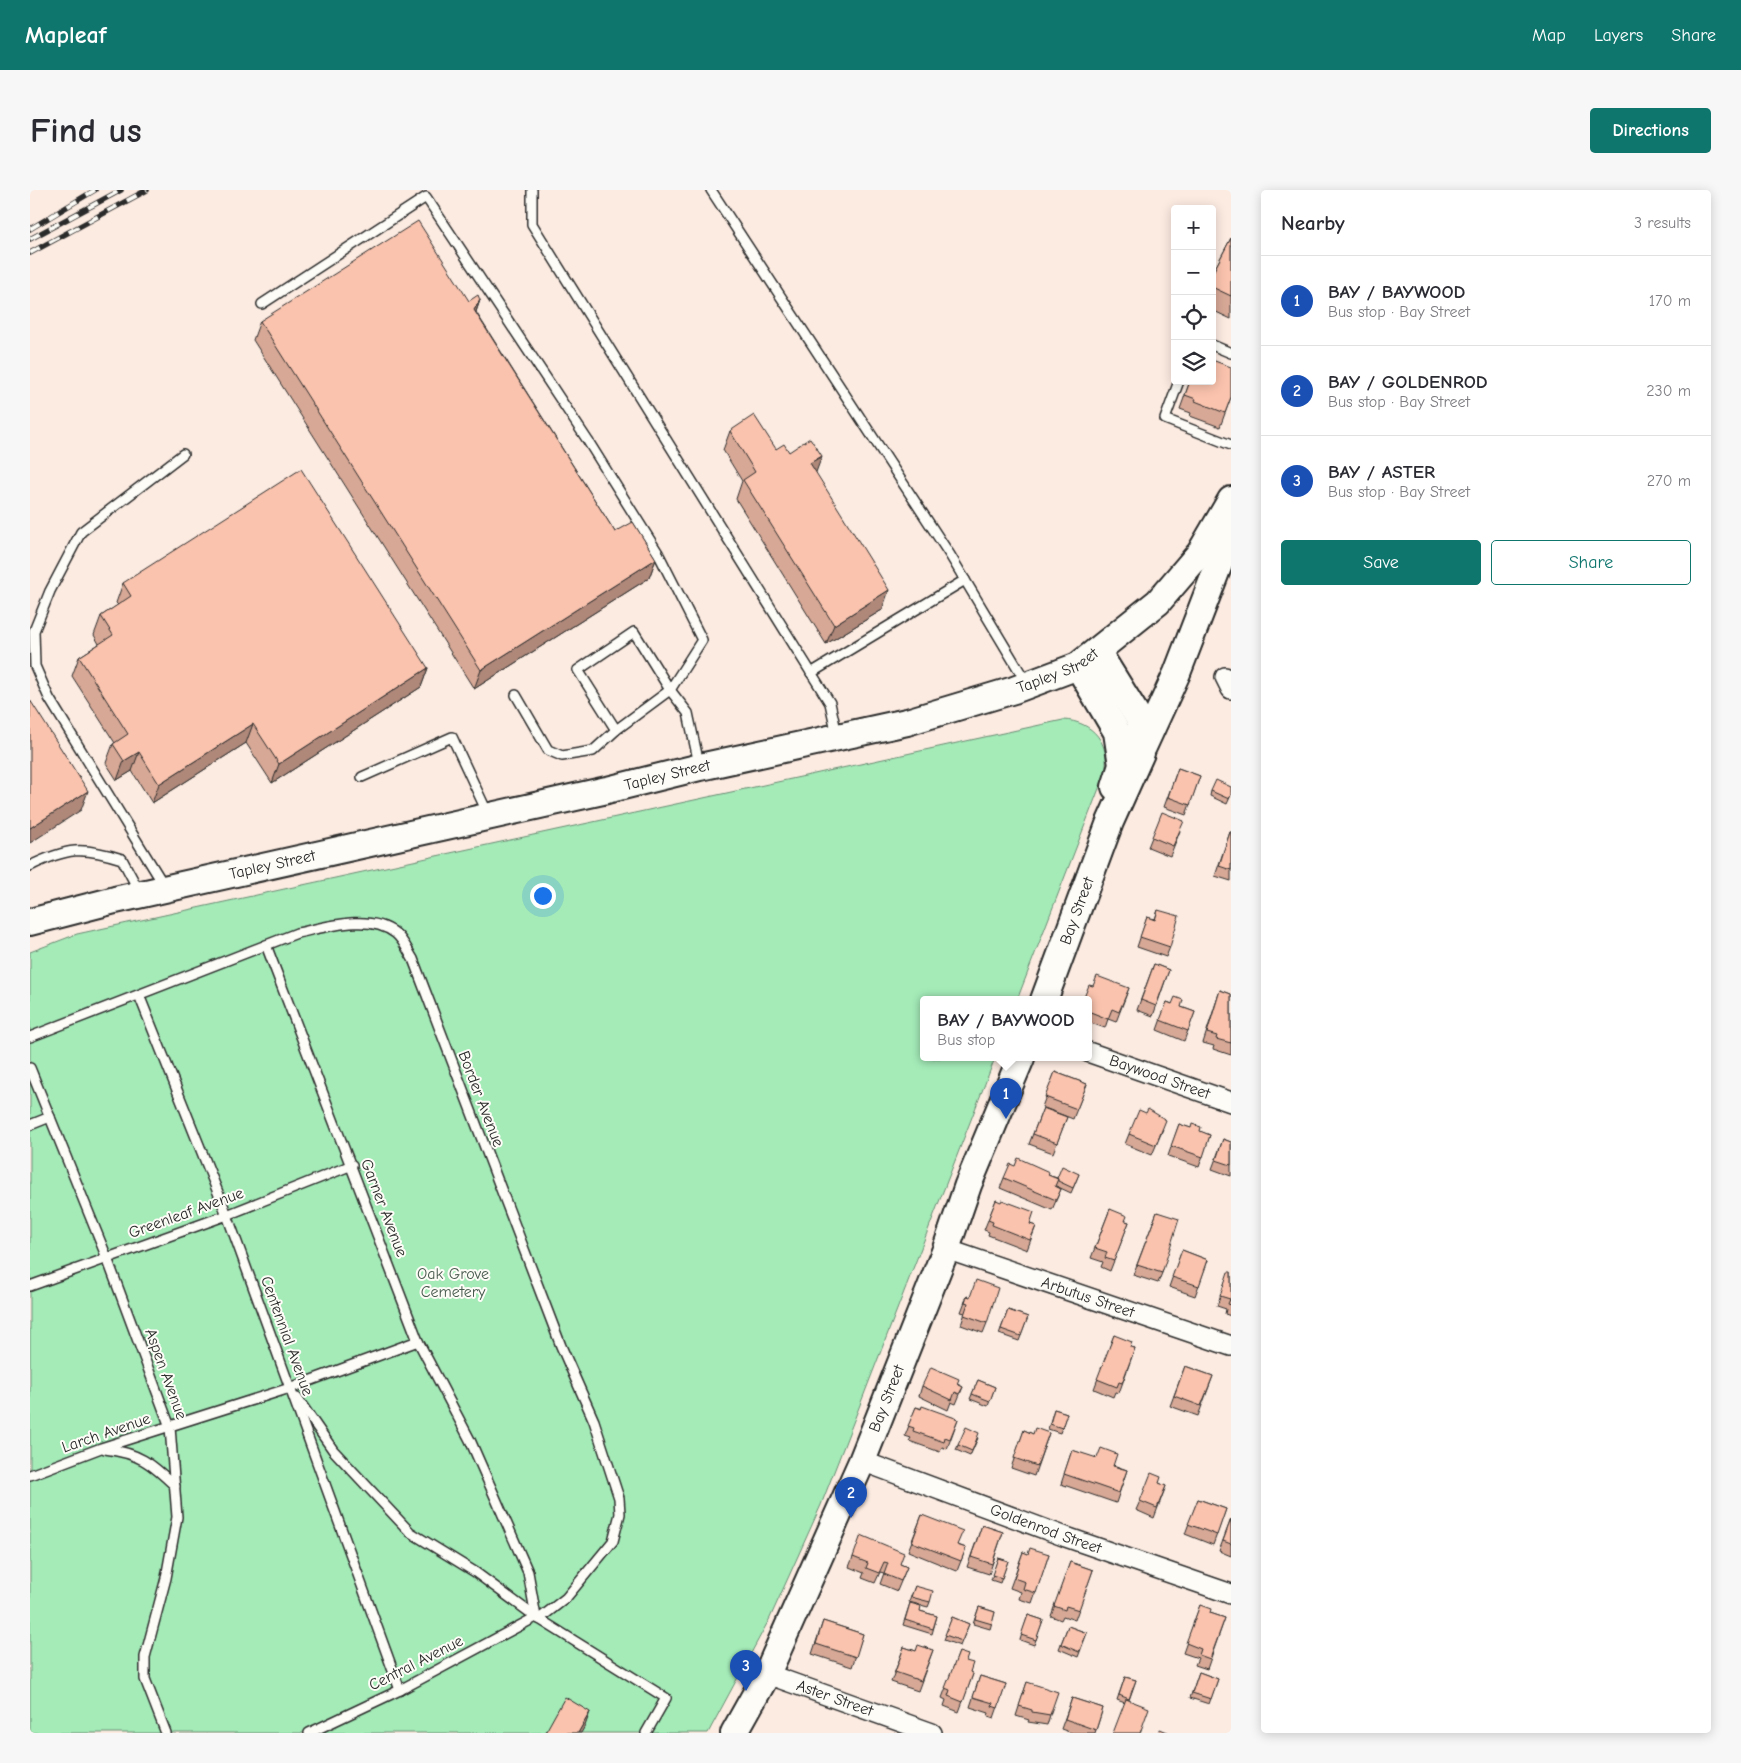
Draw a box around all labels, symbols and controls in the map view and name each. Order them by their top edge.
text: Mapleaf [25,21,106,49]
text: Map [1532,25,1566,46]
text: Layers [1594,25,1643,46]
text: Share [1671,25,1716,46]
button: Directions [1590,108,1711,153]
text: Find us [30,110,142,151]
map controls [1171,205,1216,385]
button: + [1171,205,1216,250]
text: Nearby [1281,211,1345,235]
text: 3 results [1634,214,1691,232]
button: − [1171,250,1216,295]
text: BAY / BAYWOOD [1328,281,1465,303]
text: 1 [1294,292,1300,310]
text: 170 m [1649,292,1691,310]
button: locate [1171,295,1216,340]
text: Bus stop · Bay Street [1328,303,1470,321]
button: layers [1171,340,1216,385]
text: BAY / GOLDENROD [1328,371,1488,393]
text: 2 [1293,382,1301,400]
text: 230 m [1646,382,1691,400]
text: Bus stop · Bay Street [1328,393,1470,411]
text: BAY / ASTER [1328,461,1435,483]
text: 3 [1293,472,1301,490]
text: 270 m [1647,472,1691,490]
text: Bus stop · Bay Street [1328,483,1470,501]
button: Save [1281,540,1481,585]
button: Share [1491,540,1691,585]
street label: Tapley Street [1014,644,1102,697]
street label: Tapley Street [622,756,712,794]
street label: Tapley Street [227,846,318,883]
street label: Bay Street [1056,874,1098,947]
your location [530,883,556,909]
popup [920,996,1092,1061]
text: BAY / BAYWOOD [937,1009,1075,1031]
text: Bus stop [937,1031,995,1049]
street label: Border Avenue [454,1049,508,1149]
street label: Baywood Street [1107,1051,1213,1103]
pin: 1 [990,1078,1022,1119]
street label: Garner Avenue [357,1157,411,1259]
street label: Greenleaf Avenue [126,1184,246,1242]
park label: Oak Grove Cemetery [417,1265,489,1301]
street label: Arbutus Street [1039,1273,1137,1322]
street label: Centennial Avenue [257,1274,317,1398]
street label: Aspen Avenue [141,1326,191,1422]
street label: Bay Street [865,1362,908,1435]
street label: Larch Avenue [59,1409,153,1457]
pin: 2 [835,1477,867,1518]
street label: Goldenrod Street [988,1501,1104,1558]
street label: Central Avenue [366,1632,466,1694]
pin: 3 [730,1650,762,1691]
street label: Aster Street [794,1676,876,1720]

